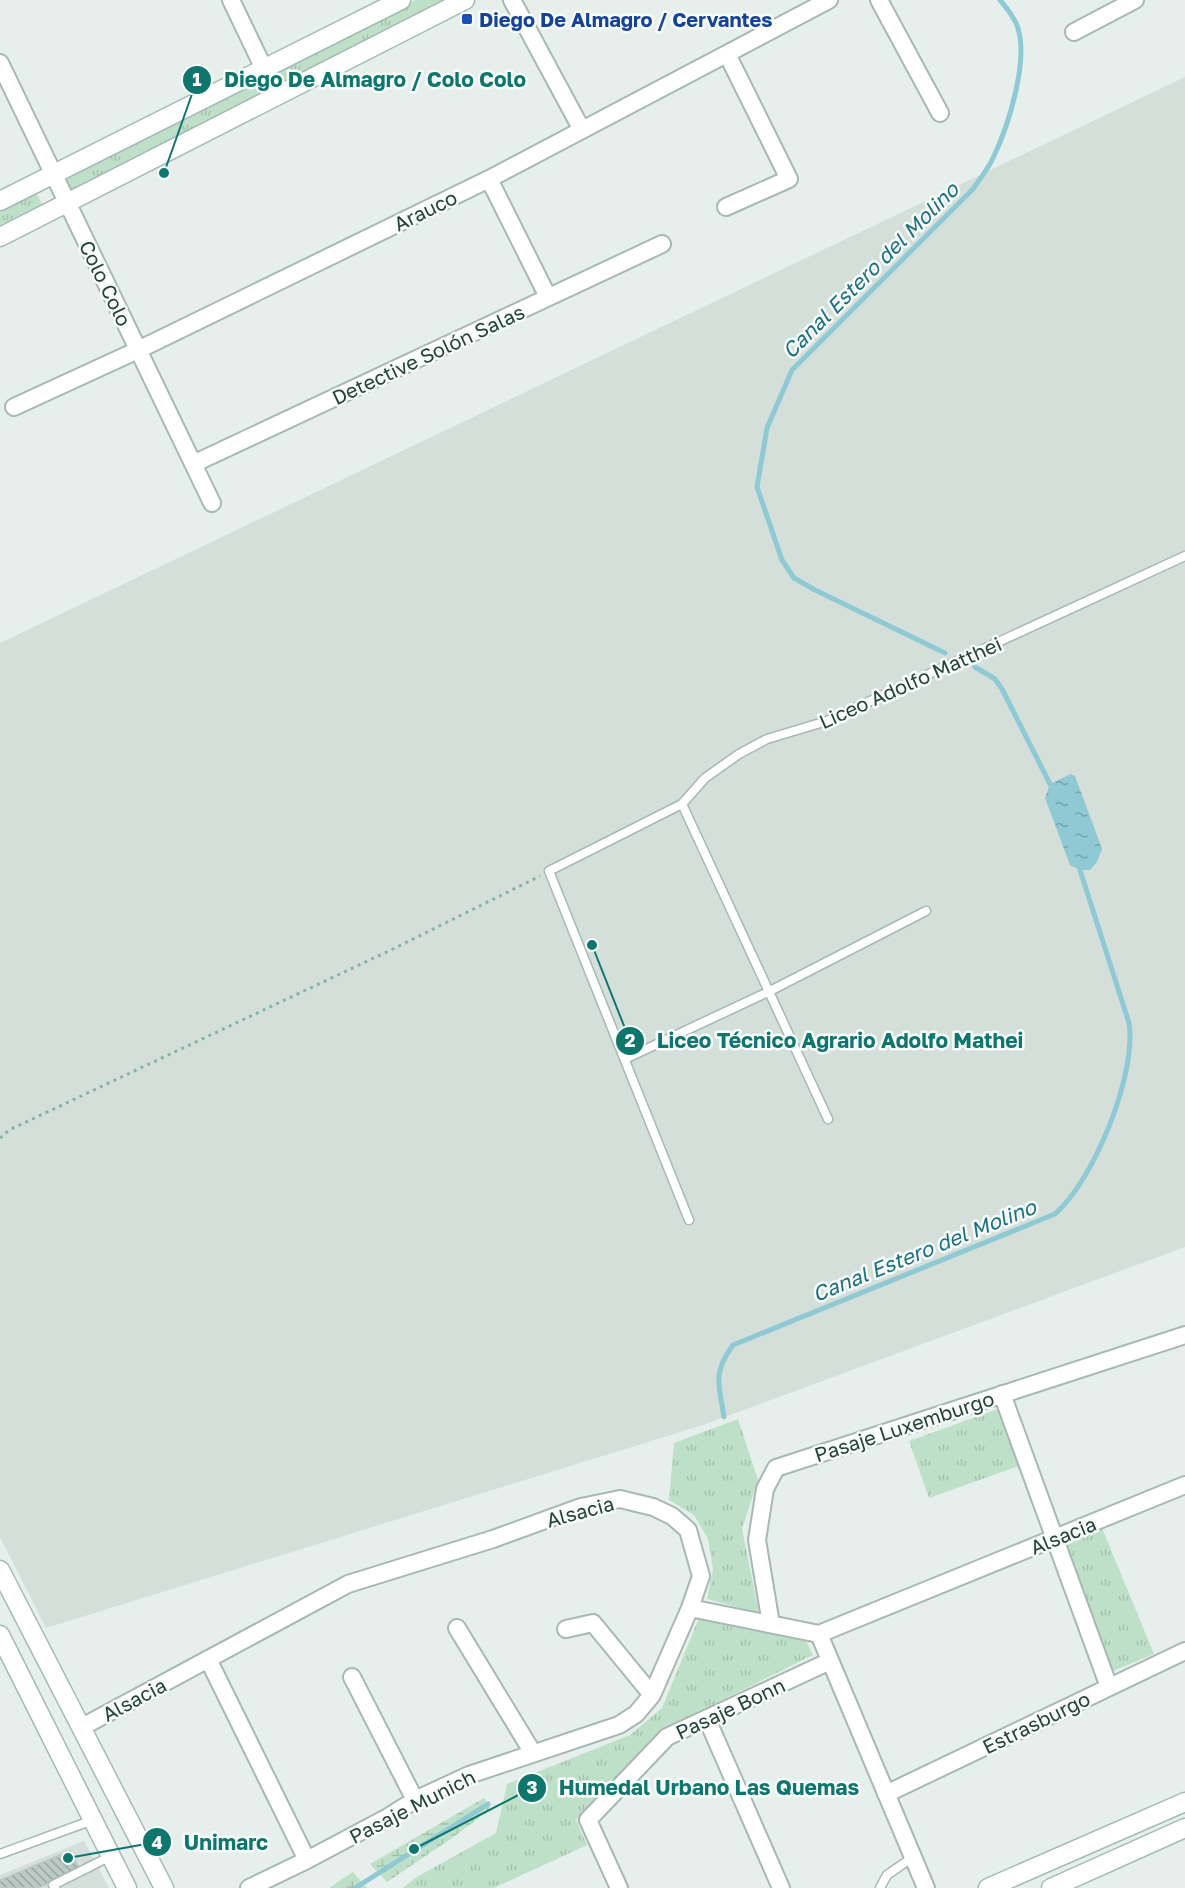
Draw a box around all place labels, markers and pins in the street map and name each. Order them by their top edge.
place label: Diego De Almagro / Cervantes [479,7,772,31]
marker: Diego De Almagro / Cervantes [460,12,474,26]
callout: Diego De Almagro / Colo Colo [182,61,538,100]
callout: Liceo Técnico Agrario Adolfo Mathei [615,1021,1036,1060]
callout: Humedal Urbano Las Quemas [517,1769,871,1808]
callout: Unimarc [142,1823,280,1862]

